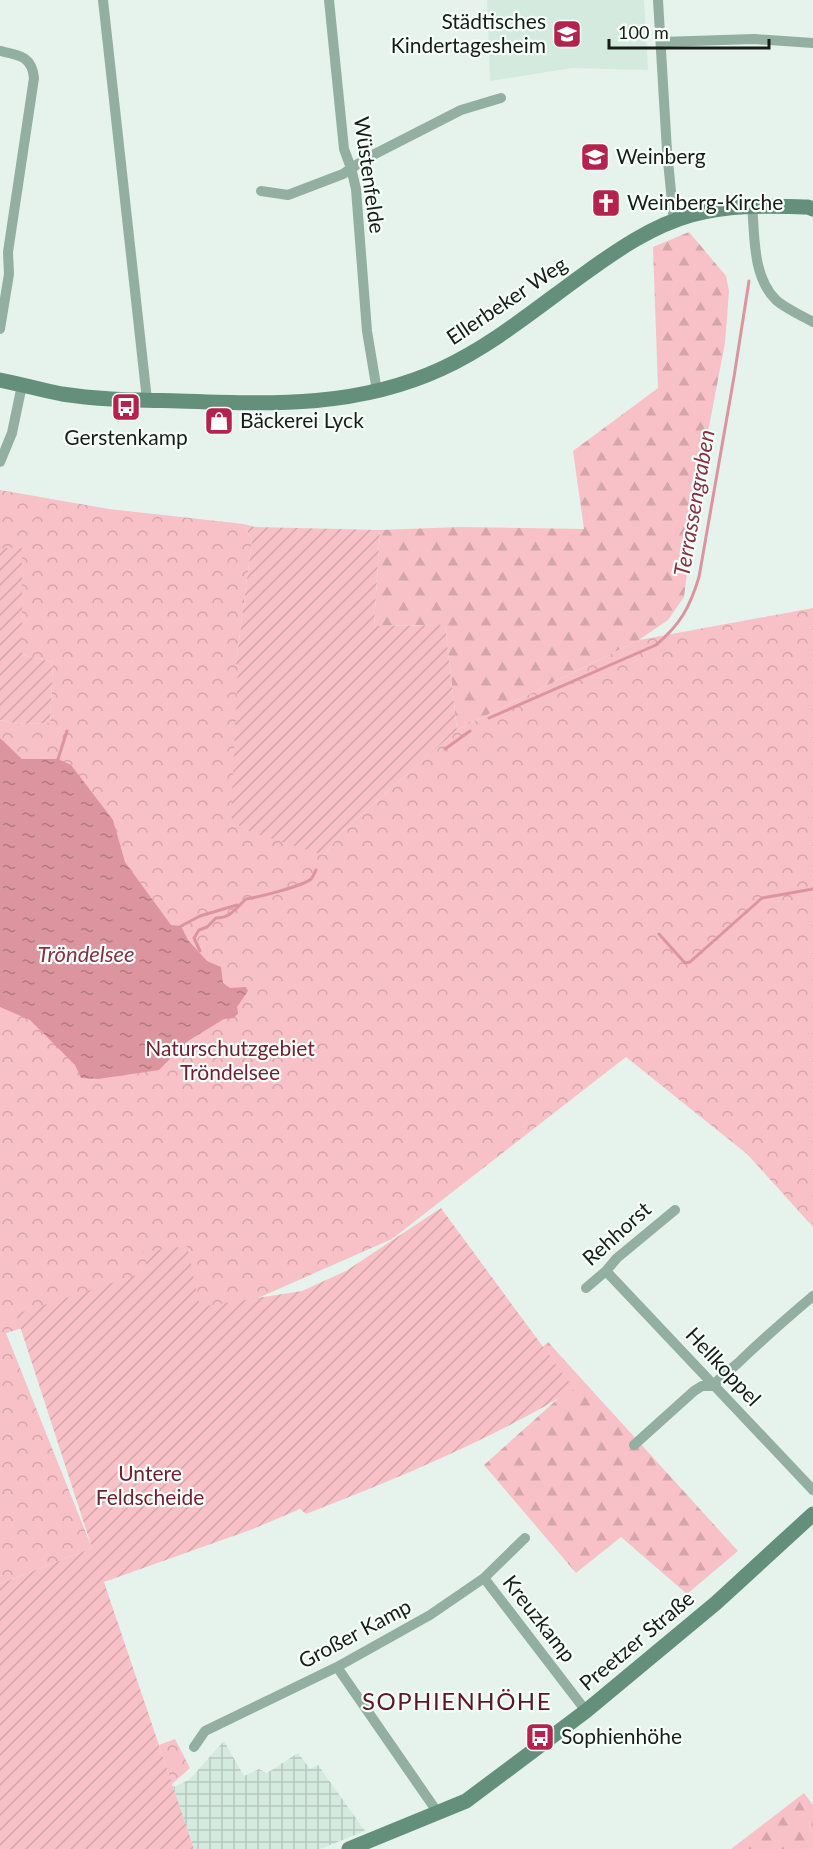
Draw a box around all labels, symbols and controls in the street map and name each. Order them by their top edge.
place label: Städtisches Kindertagesheim [391,8,546,57]
scale bar [609,12,770,50]
school or university icon: Städtisches Kindertagesheim [551,18,583,50]
text: 100 m [618,21,669,43]
street label: Wüstenfelde [350,115,391,235]
school or university icon: Weinberg [579,141,611,173]
place label: Weinberg [616,143,706,168]
church icon: Weinberg-Kirche [590,187,622,219]
place label: Weinberg-Kirche [627,189,783,214]
street label: Ellerbeker Weg [441,250,571,349]
bus stop icon: Gerstenkamp [110,391,142,423]
shop icon: Bäckerei Lyck [203,405,235,437]
place label: Bäckerei Lyck [240,407,364,432]
place label: Gerstenkamp [64,424,188,449]
water label: Terrassengraben [667,428,720,578]
water label: Tröndelsee [37,940,135,967]
park label: Naturschutzgebiet Tröndelsee [145,1035,315,1084]
street label: Rehhorst [577,1195,656,1270]
street label: Hellkoppel [681,1322,767,1410]
park label: Untere Feldscheide [96,1460,204,1509]
street label: Kreuzkamp [498,1570,582,1667]
street label: Preetzer Straße [574,1585,698,1695]
street label: Großer Kamp [294,1593,415,1673]
district label: SOPHIENHÖHE [362,1686,552,1715]
bus stop icon: Sophienhöhe [524,1721,556,1753]
place label: Sophienhöhe [561,1723,682,1748]

